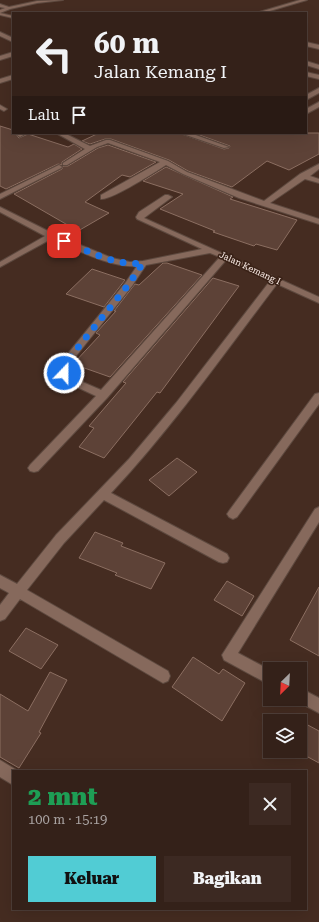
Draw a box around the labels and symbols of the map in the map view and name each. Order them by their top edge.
pin [47,224,81,258]
street label: Jalan Kemang I [218,249,282,287]
position arrow [43,352,85,394]
north arrow [263,662,307,706]

